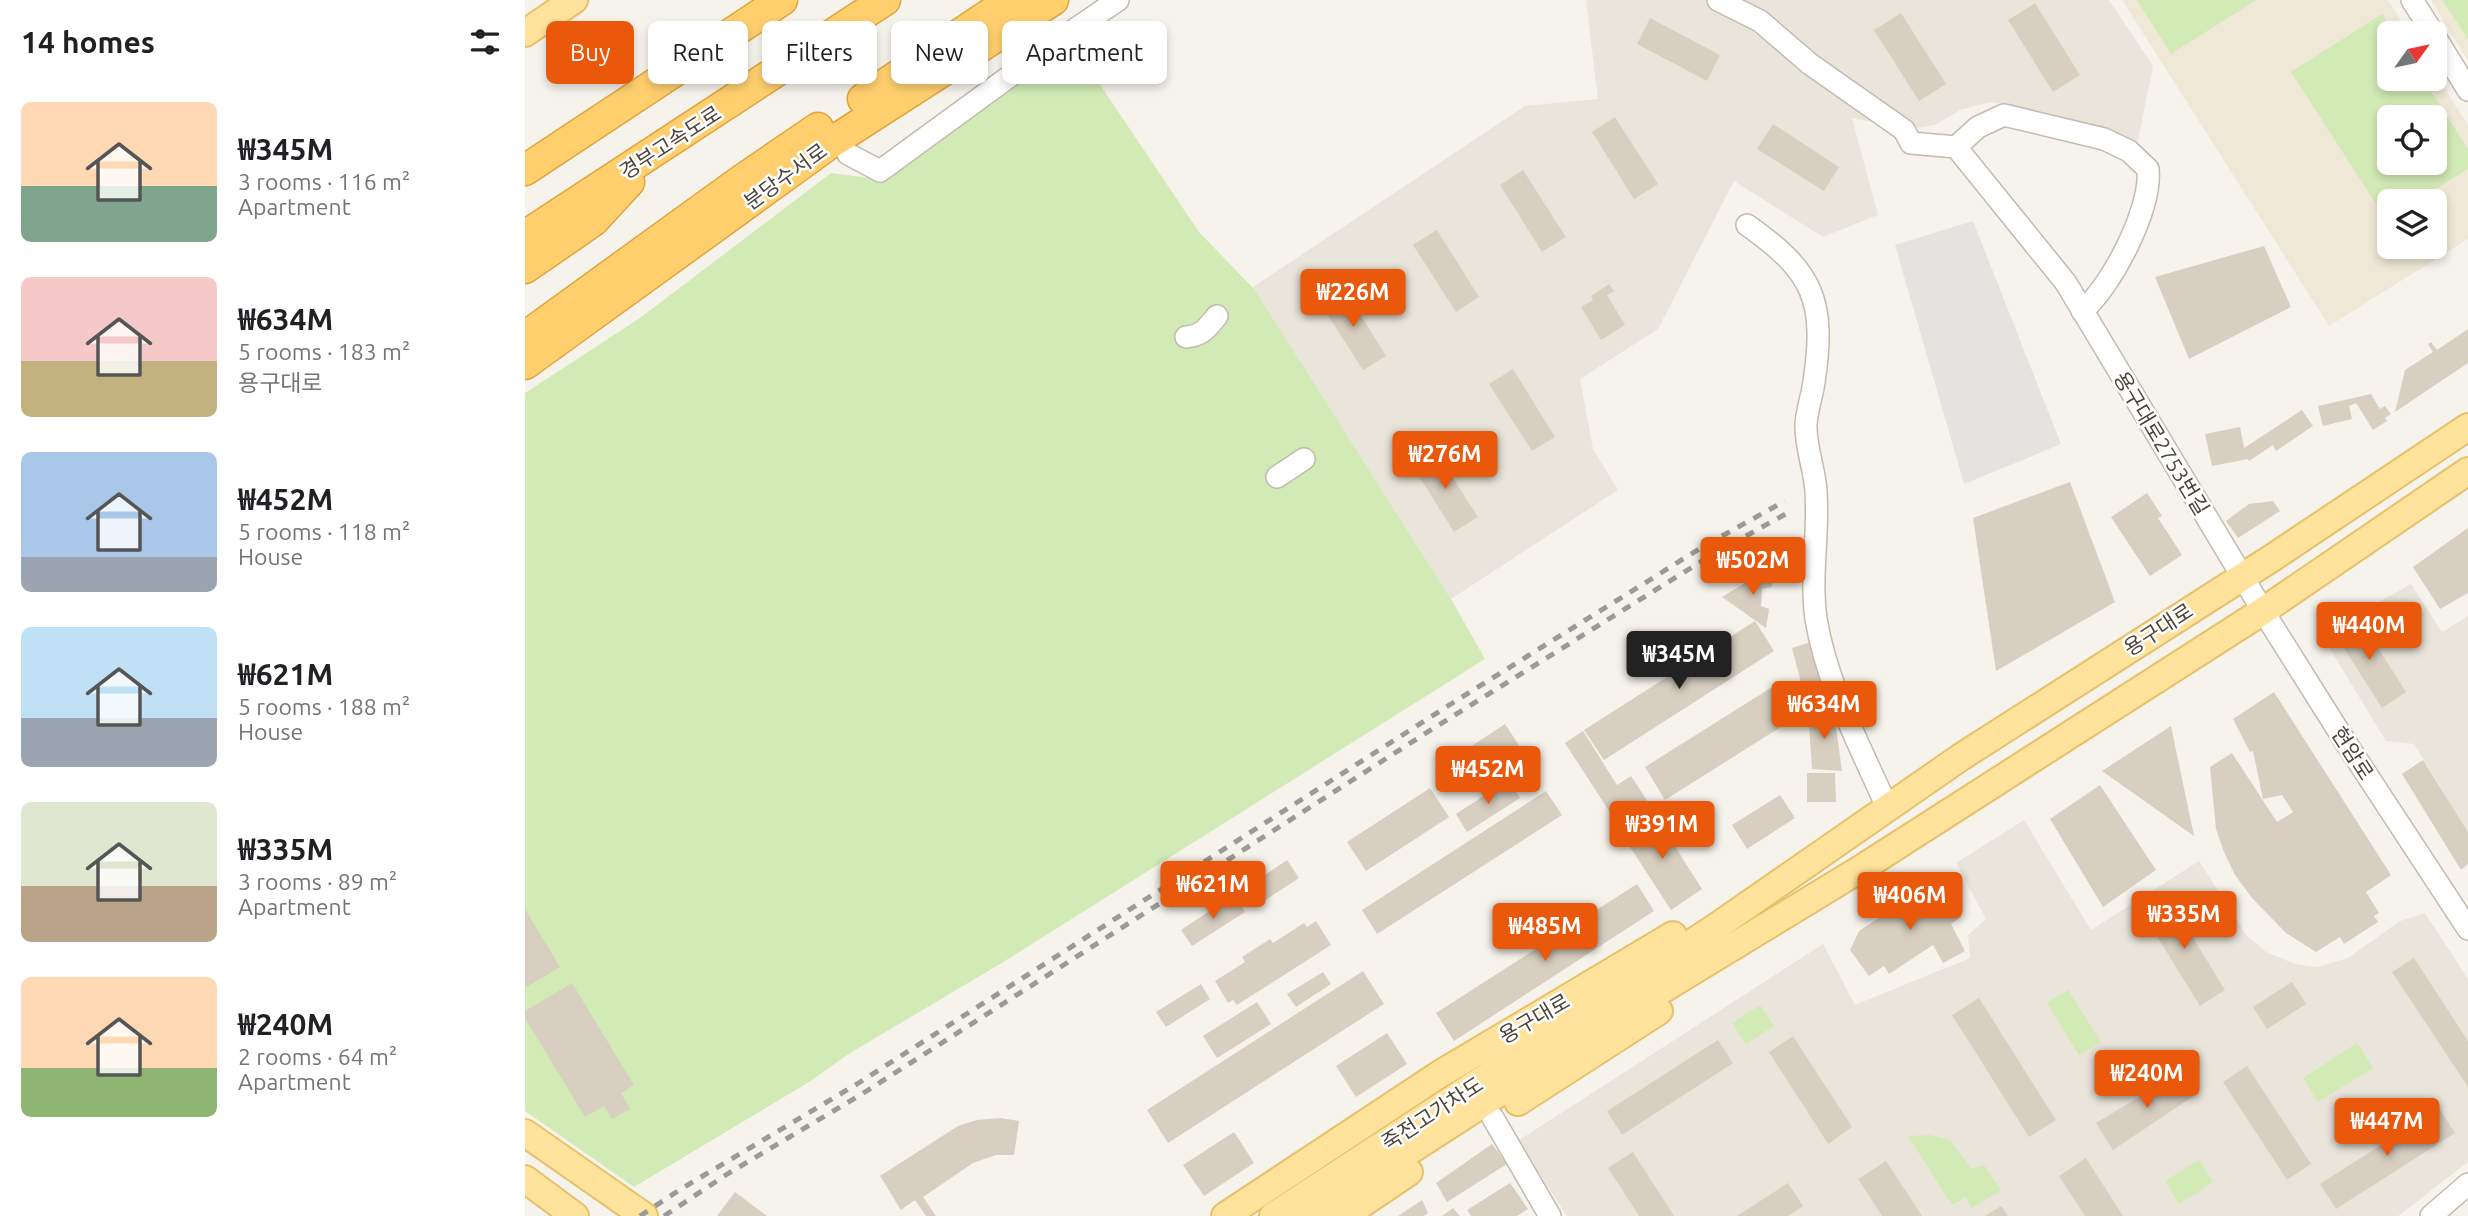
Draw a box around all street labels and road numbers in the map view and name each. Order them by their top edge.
street label: 경부고속도로 [615,100,725,184]
street label: 분당수서로 [739,138,831,214]
street label: 용구대로2753번길 [2110,367,2214,519]
street label: 용구대로 [2119,598,2197,660]
street label: 현암로 [2327,722,2379,784]
street label: 용구대로 [1495,988,1573,1048]
street label: 죽전고가차도 [1377,1071,1487,1155]

